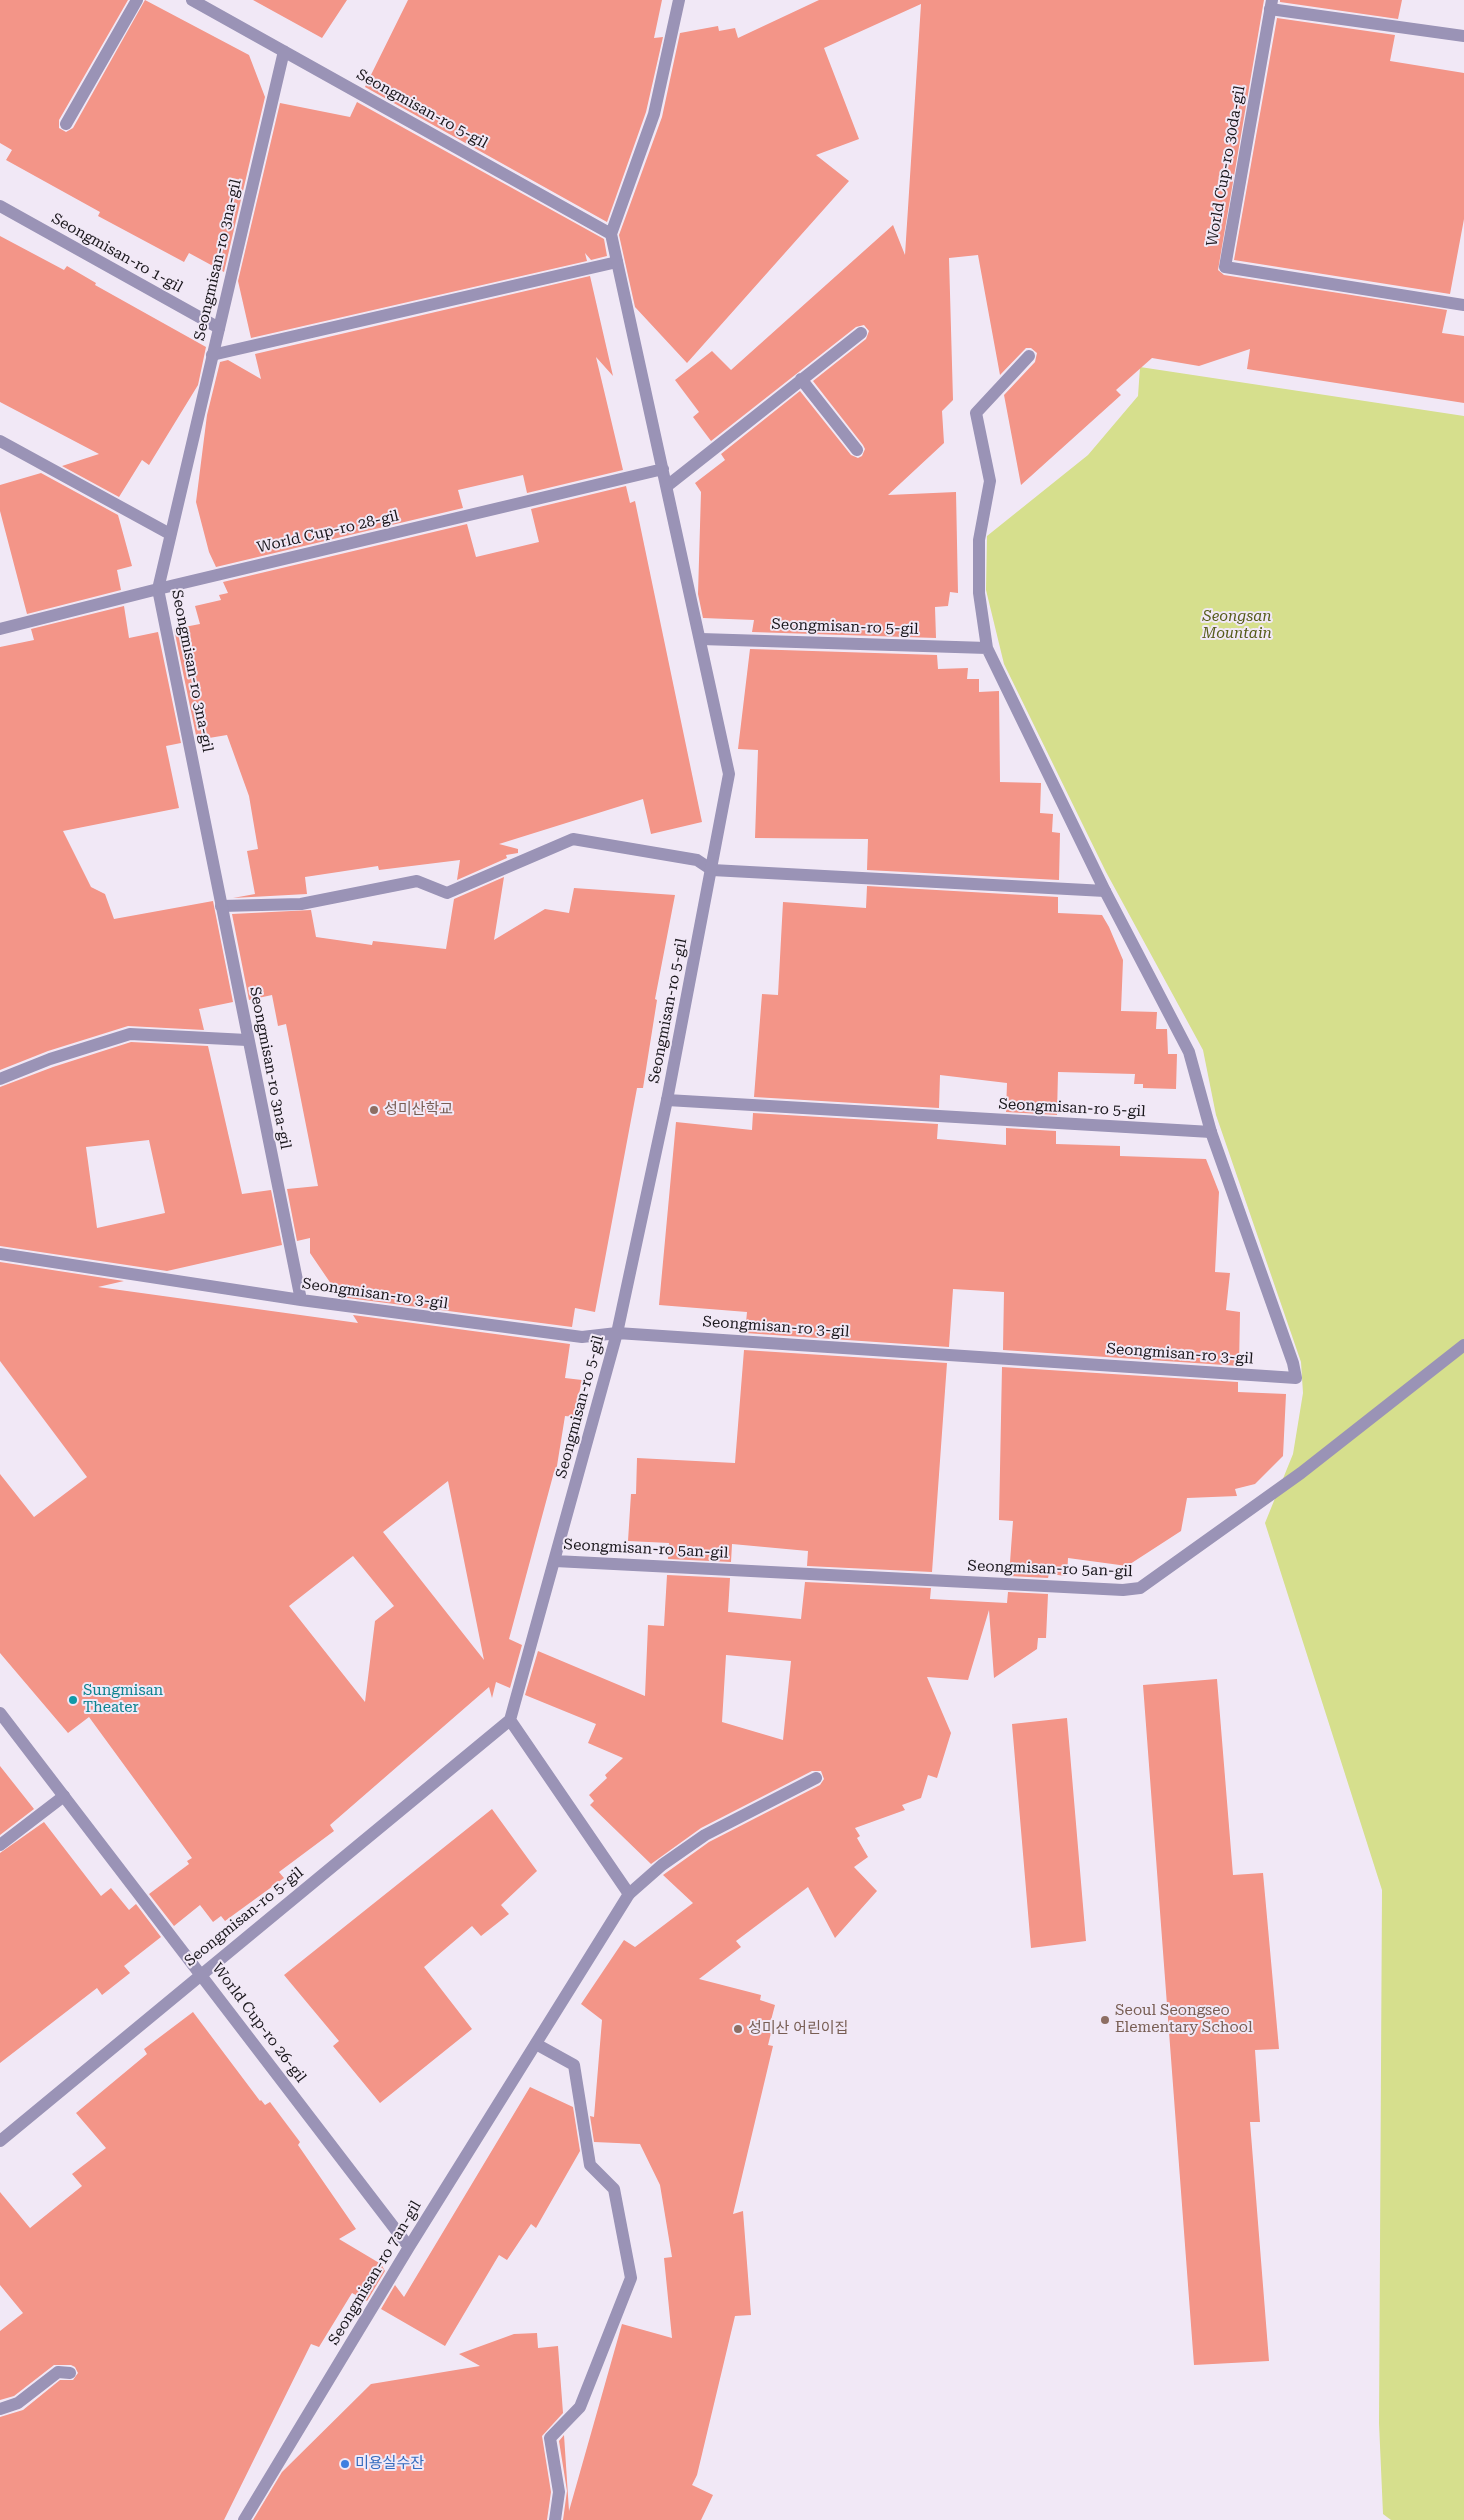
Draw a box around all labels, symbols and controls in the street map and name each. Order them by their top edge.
street label: Seongmisan-ro 5-gil [353,65,491,153]
street label: World Cup-ro 30da-gil [1203,84,1249,248]
street label: Seongmisan-ro 3na-gil [191,178,245,342]
street label: Seongmisan-ro 1-gil [48,209,186,297]
street label: World Cup-ro 28-gil [255,507,401,557]
street label: Seongmisan-ro 3na-gil [167,588,217,754]
park label: Seongsan Mountain [1202,608,1272,643]
street label: Seongmisan-ro 5-gil [771,615,919,639]
street label: Seongmisan-ro 5-gil [645,937,691,1085]
street label: Seongmisan-ro 3na-gil [245,985,295,1151]
street label: Seongmisan-ro 5-gil [998,1095,1146,1121]
place label: 성미산학교 [384,1101,453,1119]
marker: 성미산학교 [368,1104,380,1116]
street label: Seongmisan-ro 3-gil [301,1275,449,1313]
street label: Seongmisan-ro 3-gil [702,1313,850,1341]
street label: Seongmisan-ro 5-gil [552,1334,608,1480]
street label: Seongmisan-ro 3-gil [1106,1340,1254,1368]
street label: Seongmisan-ro 5an-gil [563,1536,729,1562]
street label: Seongmisan-ro 5an-gil [967,1557,1133,1581]
place label: Sungmisan Theater [83,1682,163,1717]
marker: Sungmisan Theater [67,1694,79,1706]
street label: Seongmisan-ro 5-gil [181,1864,307,1970]
street label: World Cup-ro 26-gil [208,1960,310,2086]
place label: Seoul Seongseo Elementary School [1115,2002,1253,2037]
marker: Seoul Seongseo Elementary School [1099,2014,1111,2026]
place label: 성미산 어린이집 [748,2020,848,2038]
marker: 성미산 어린이집 [732,2023,744,2035]
street label: Seongmisan-ro 7an-gil [325,2198,425,2348]
place label: 미용실수잔 [355,2455,424,2473]
marker: 미용실수잔 [339,2458,351,2470]

